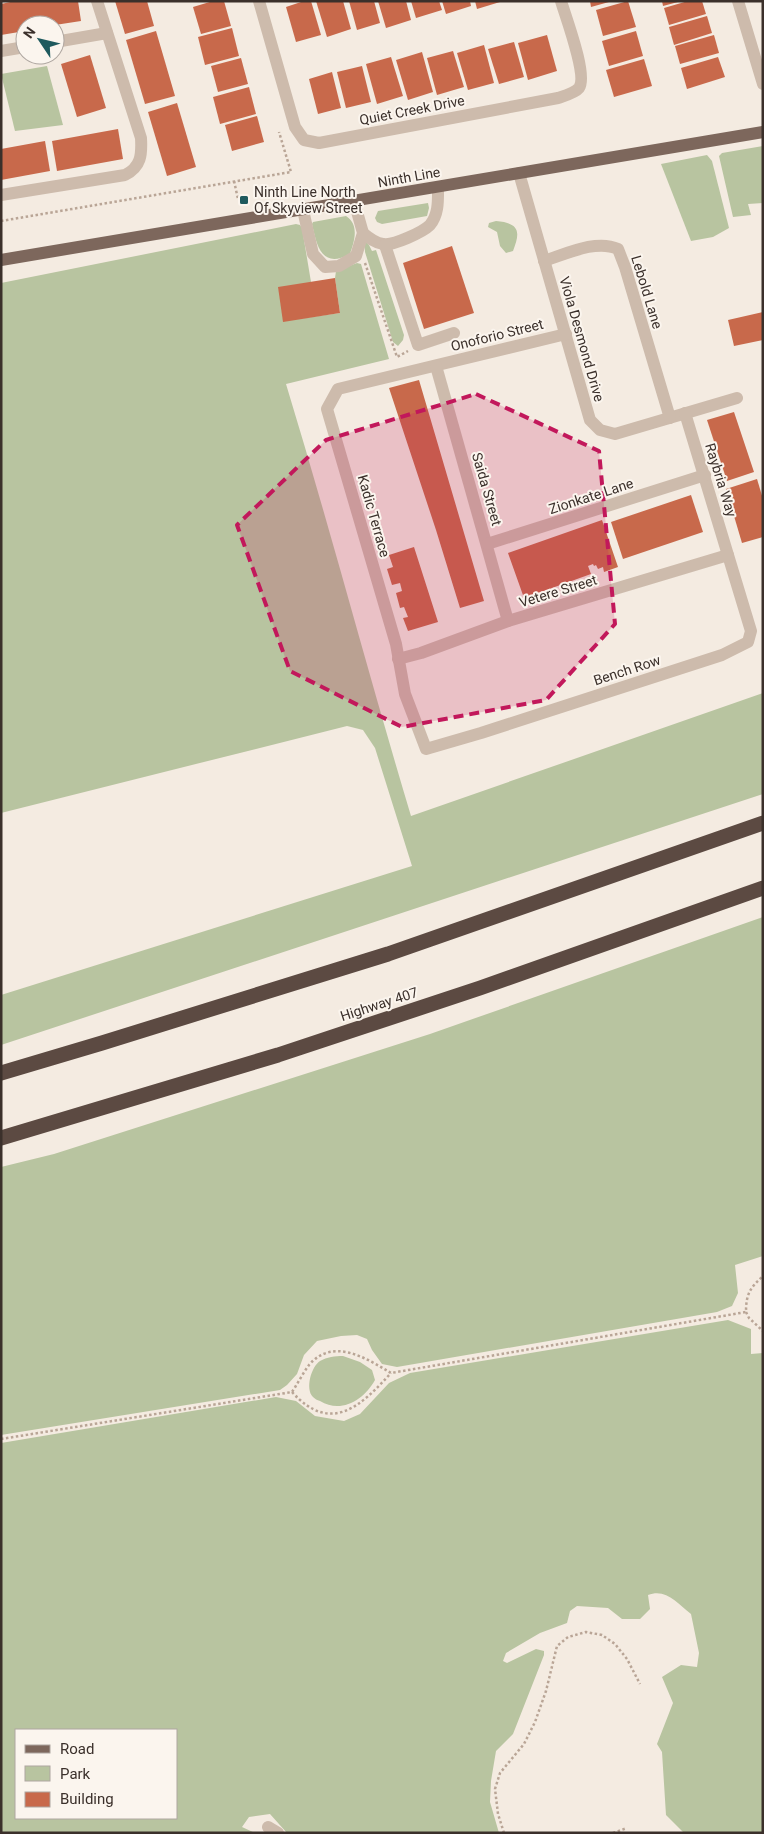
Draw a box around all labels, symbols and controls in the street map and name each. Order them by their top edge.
north arrow [15,15,65,65]
text: N [20,24,39,41]
street label: Quiet Creek Drive [358,92,466,128]
street label: Ninth Line [377,164,441,190]
place label: Ninth Line North Of Skyview Street [254,184,363,216]
marker: Ninth Line North Of Skyview Street [238,194,250,206]
street label: Lebold Lane [628,253,666,331]
street label: Viola Desmond Drive [556,275,608,403]
street label: Onoforio Street [449,316,545,354]
street label: Raybria Way [702,441,740,519]
street label: Saida Street [469,451,505,528]
street label: Kadic Terrace [355,473,393,559]
street label: Zionkate Lane [547,475,635,517]
street label: Vetere Street [517,571,599,610]
street label: Bench Row [591,652,663,688]
street label: Highway 407 [338,984,420,1024]
legend [15,1729,178,1819]
text: Road [60,1740,94,1758]
text: Park [60,1765,91,1783]
text: Building [60,1790,114,1808]

